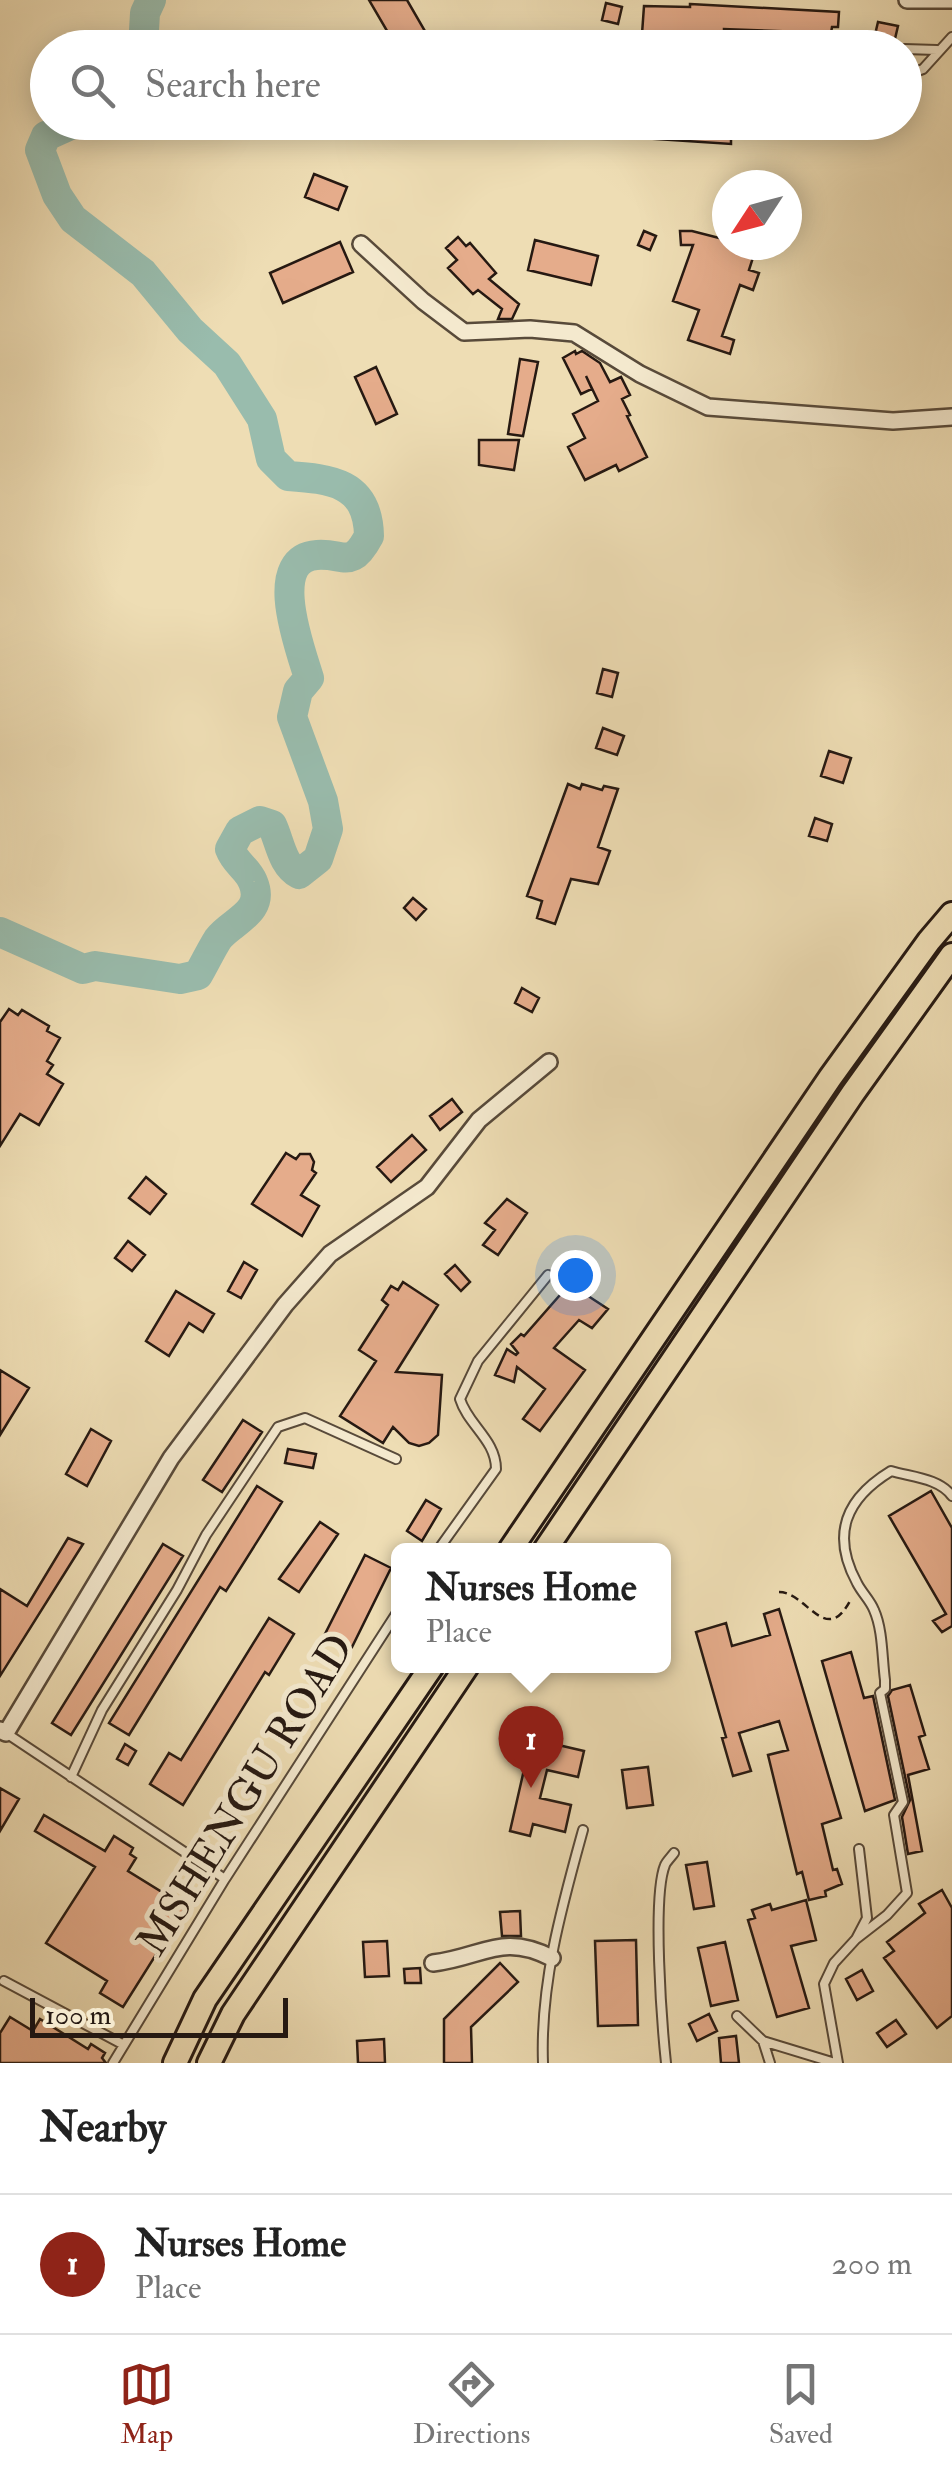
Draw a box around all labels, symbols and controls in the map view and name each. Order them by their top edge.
search box [30,30,922,140]
icon: search [65,58,120,113]
text: Search here [145,61,321,109]
north arrow [712,170,802,260]
your location [550,1250,601,1301]
popup [391,1543,671,1673]
text: Nurses Home [425,1564,637,1612]
text: Place [425,1612,492,1652]
street label: MSHENGU ROAD [126,1625,366,1965]
pin: 1 [498,1706,564,1788]
scale bar [30,1993,288,2038]
text: 100 m [45,1998,111,2033]
text: Nearby [40,2102,166,2154]
text: Nurses Home [135,2220,346,2268]
text: 1 [67,2244,78,2284]
text: 200 m [831,2244,912,2284]
text: Place [135,2268,201,2308]
tab: Map [119,2357,174,2452]
tab: Directions [413,2357,530,2452]
tab: Saved [769,2357,833,2452]

